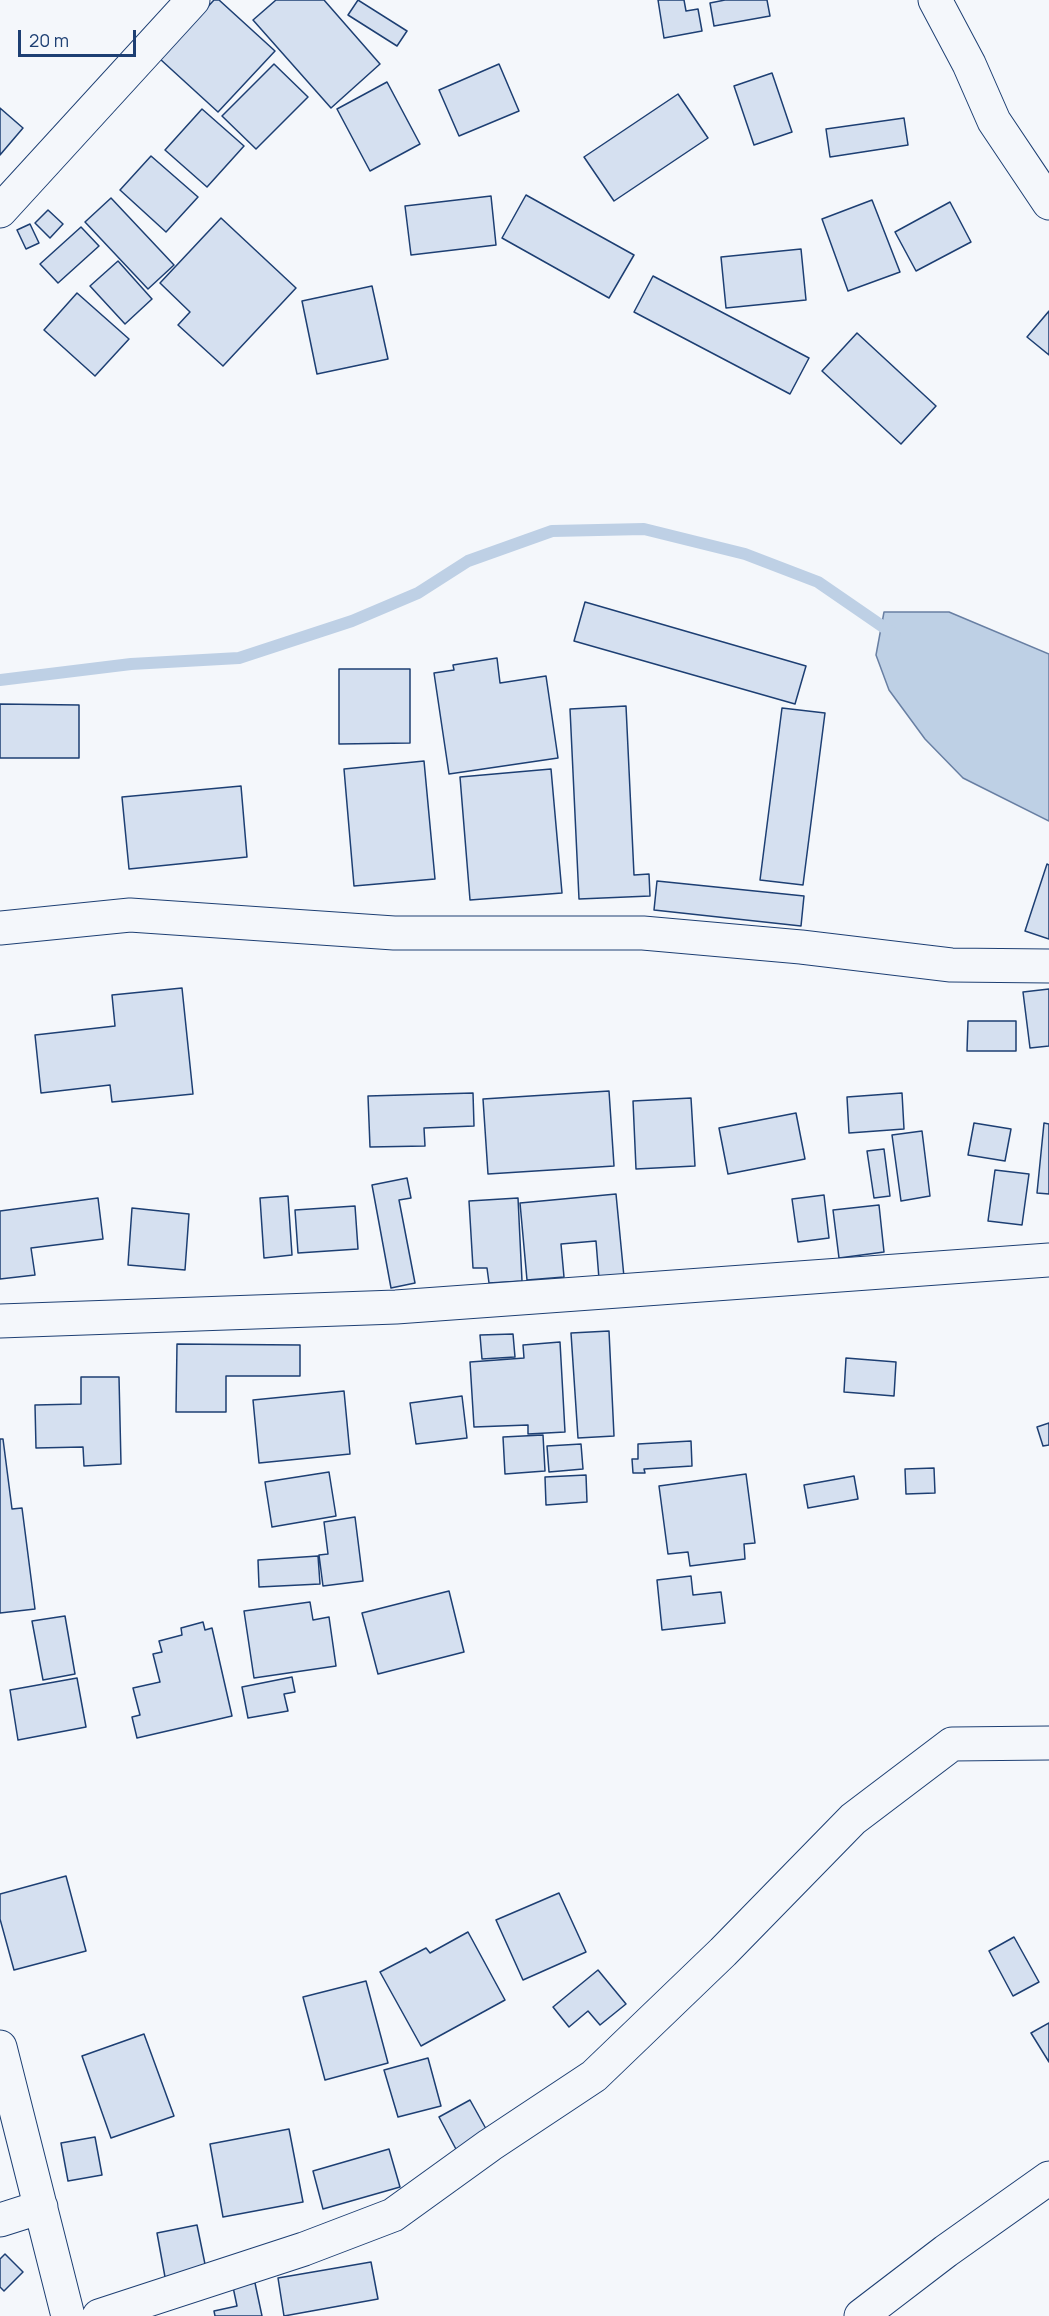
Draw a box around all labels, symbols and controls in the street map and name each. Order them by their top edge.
scale bar [21,18,140,56]
text: 20 m [29,28,69,52]

